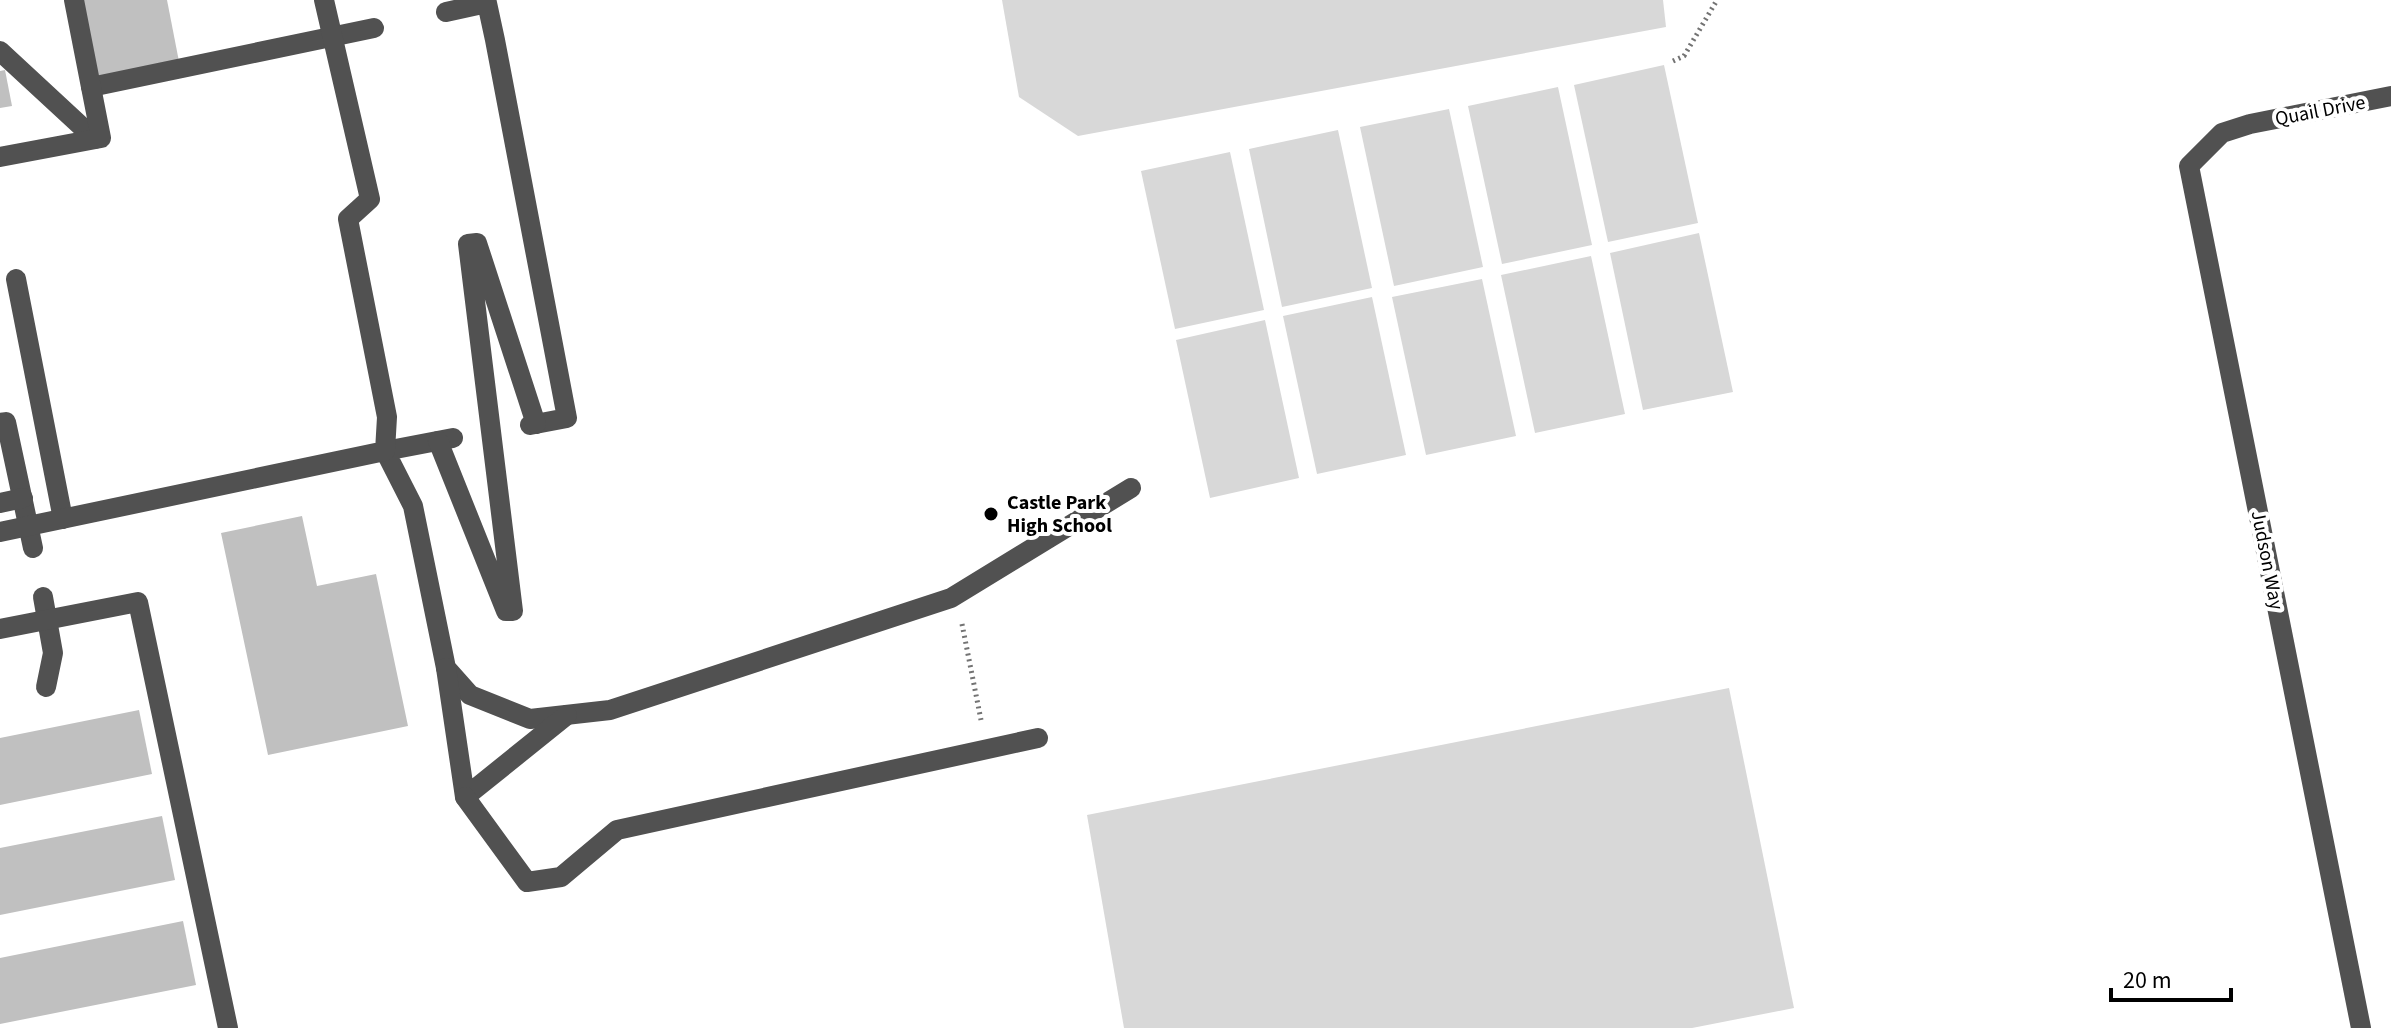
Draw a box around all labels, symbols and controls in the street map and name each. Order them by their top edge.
street label: Quail Drive [2273,88,2368,133]
place label: Castle Park High School [1007,489,1112,540]
marker: Castle Park High School [982,505,1000,523]
street label: Judson Way [2244,508,2290,613]
scale bar [2111,952,2231,1002]
text: 20 m [2123,963,2172,998]

